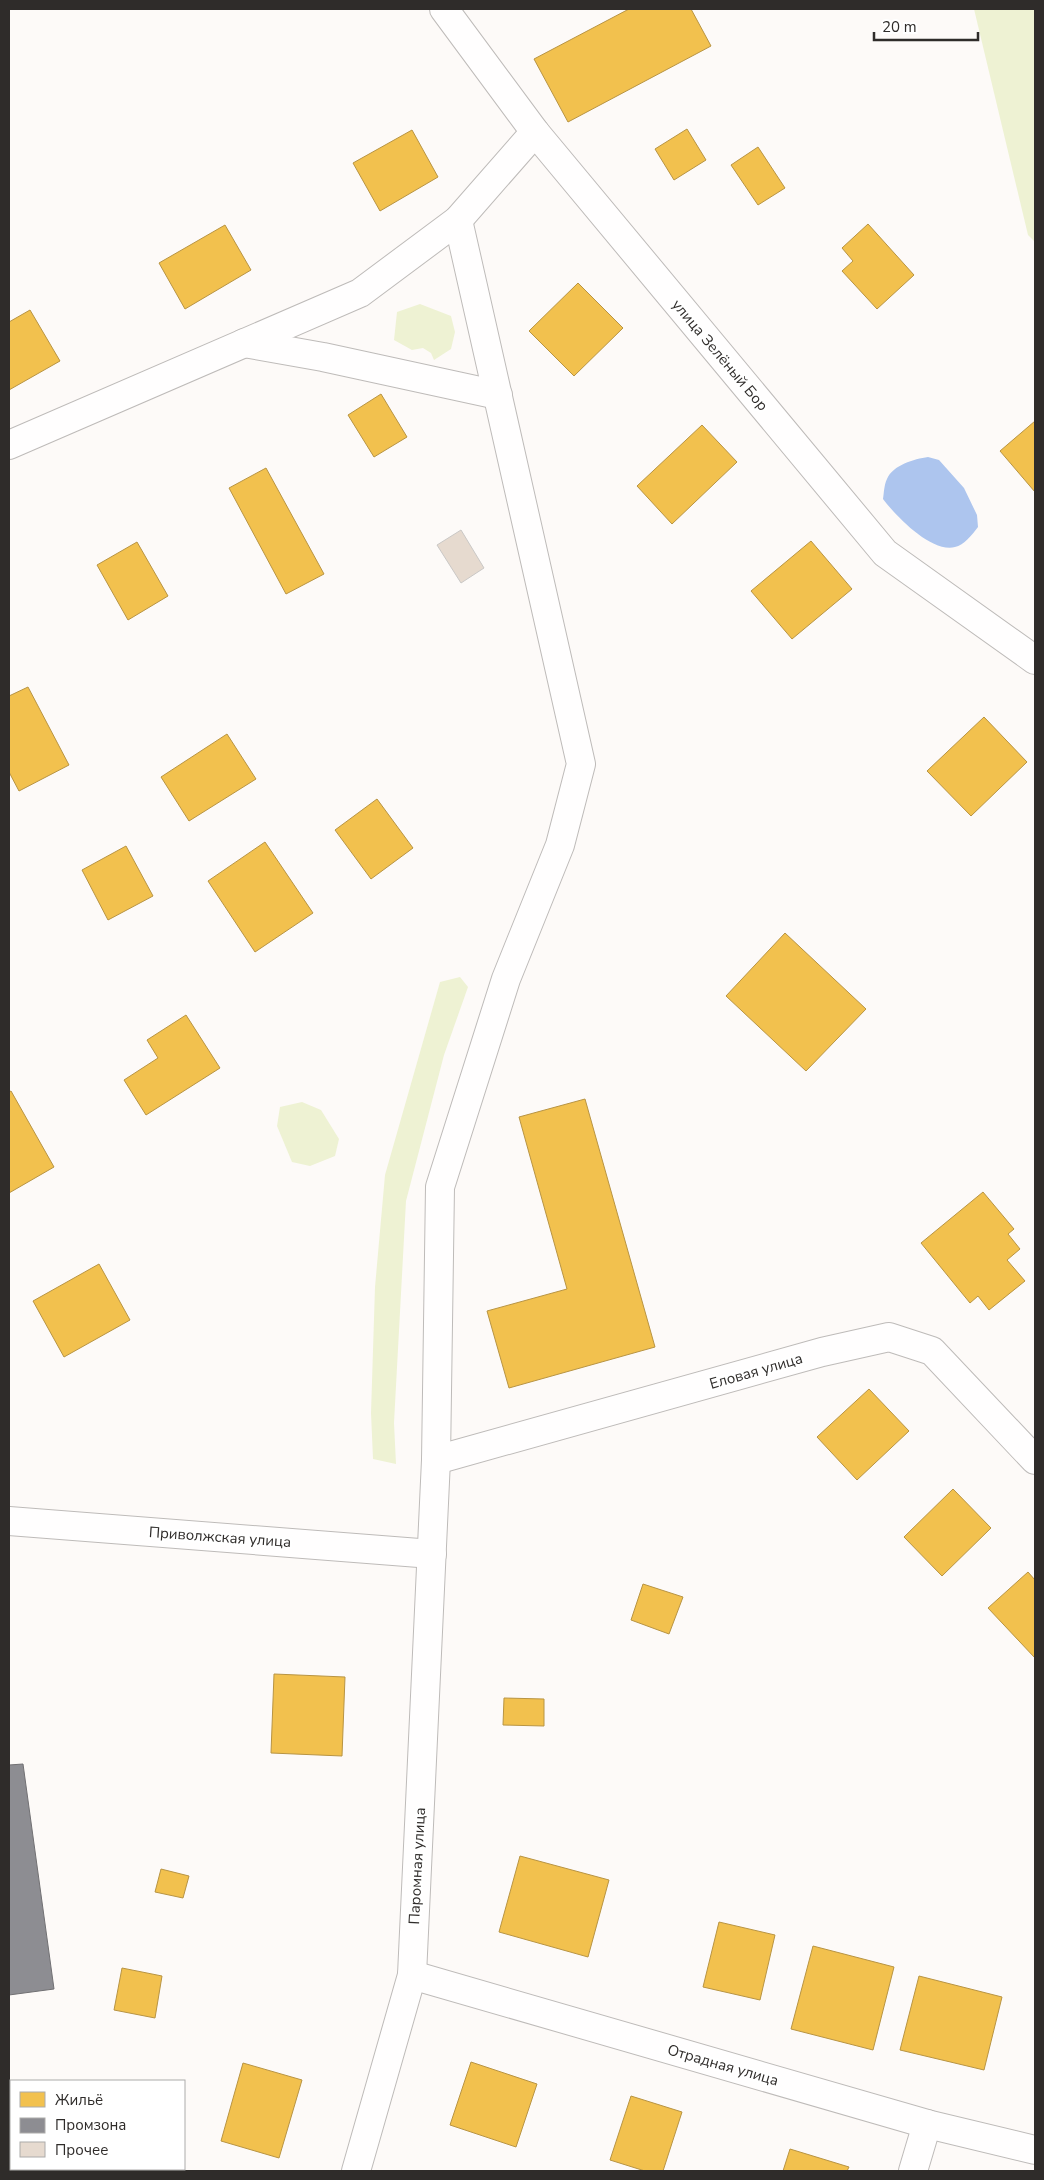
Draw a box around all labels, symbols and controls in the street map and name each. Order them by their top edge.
scale bar [874,10,978,42]
text: 20 m [882,17,917,37]
street label: улица Зелёный Бор [667,295,773,415]
street label: Еловая улица [707,1348,805,1394]
street label: Приволжская улица [148,1522,292,1552]
street label: Паромная улица [404,1807,430,1925]
street label: Отрадная улица [665,2040,781,2090]
legend [10,2080,185,2170]
text: Жильё [55,2090,103,2110]
text: Промзона [55,2115,126,2135]
text: Прочее [55,2140,108,2160]

